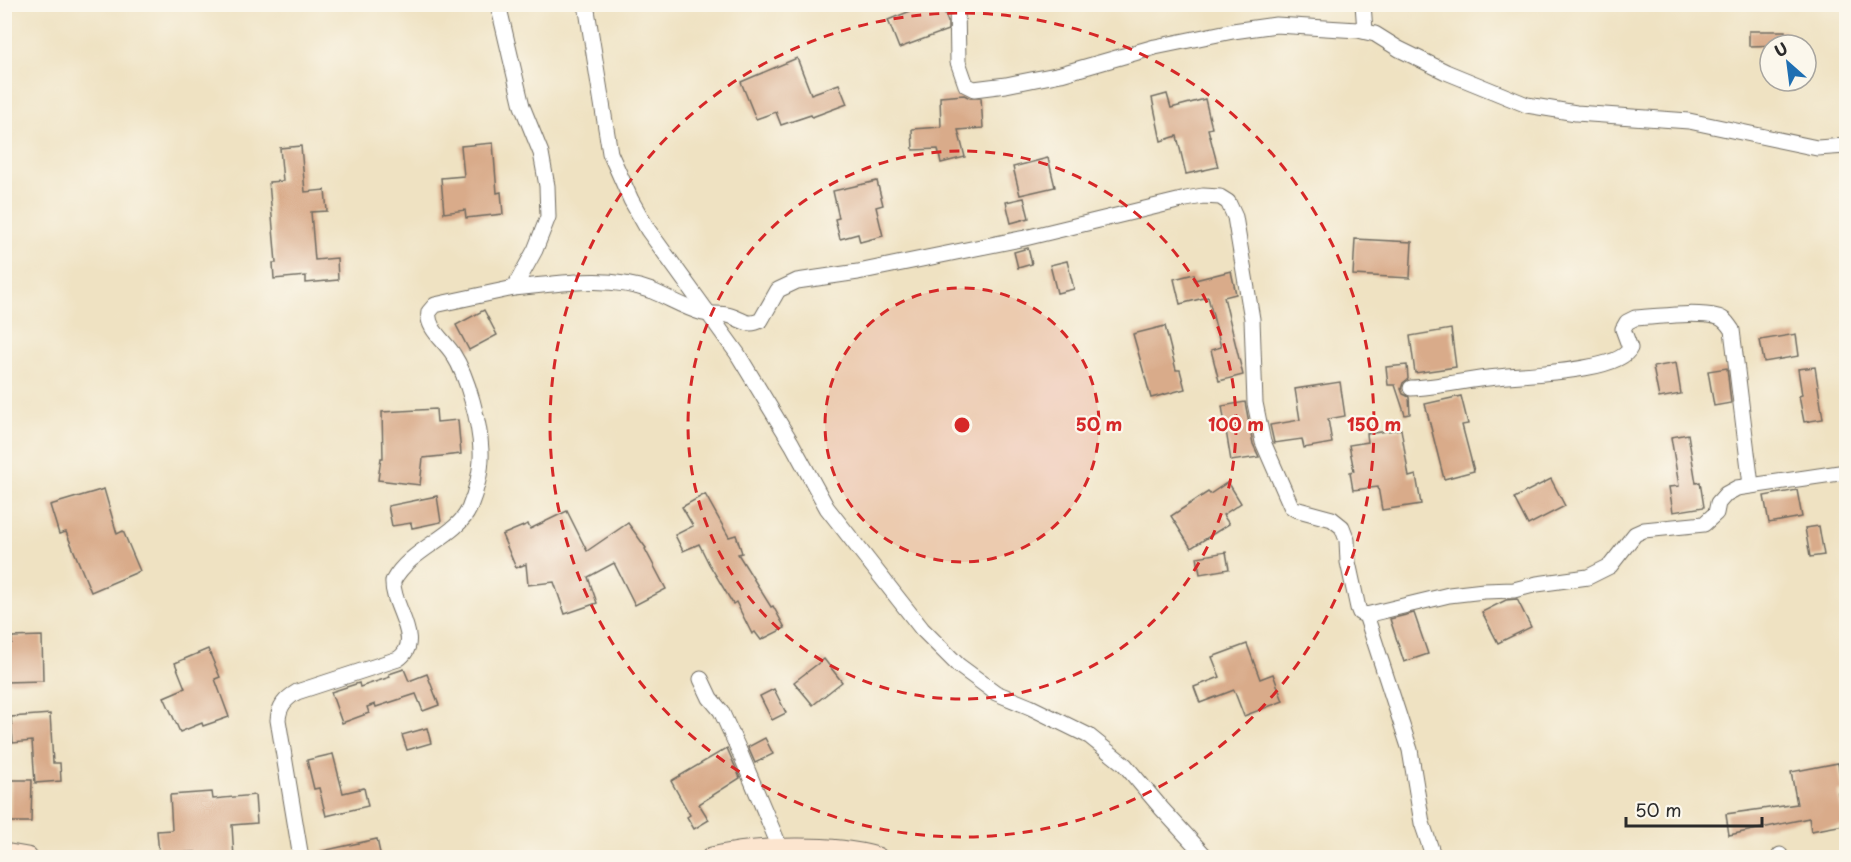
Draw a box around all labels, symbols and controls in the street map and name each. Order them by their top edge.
north arrow [1758,33,1818,93]
text: U [1769,35,1792,62]
text: 50 m [1076,410,1122,437]
text: 100 m [1208,410,1264,437]
text: 150 m [1347,410,1401,437]
centre of rings [952,415,972,435]
scale bar [1626,790,1762,828]
text: 50 m [1635,796,1682,823]

